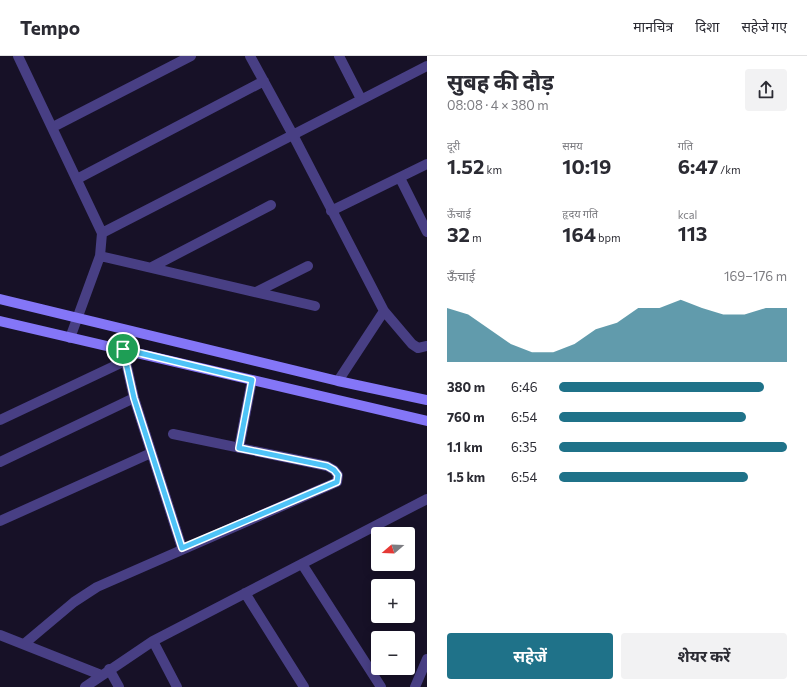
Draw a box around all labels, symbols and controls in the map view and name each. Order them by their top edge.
text: Tempo [20,16,80,39]
text: मानचित्र [633,18,673,35]
text: दिशा [695,18,719,35]
text: सहेजे गए [741,18,787,35]
text: सुबह की दौड़ [447,68,554,95]
button: share [745,69,787,111]
text: 08:08 · 4 × 380 m [447,97,549,113]
text: दूरी [447,139,460,152]
text: समय [562,139,583,152]
text: गति [678,139,693,152]
text: 1.52 [447,154,484,178]
text: 10:19 [562,154,611,178]
text: 6:47 [678,154,718,178]
text: km [484,163,502,176]
text: /km [718,163,741,176]
text: ऊँचाई [447,207,471,220]
text: हृदय गति [562,207,598,220]
text: kcal [678,208,697,221]
text: 113 [678,221,707,245]
text: 32 [447,222,470,246]
text: 164 [562,222,596,246]
text: m [470,231,482,244]
text: bpm [596,231,621,244]
text: ऊँचाई [447,268,475,284]
text: 169–176 m [724,268,787,284]
pin [106,332,140,366]
icon: arrive [112,338,134,360]
text: 380 m [447,379,485,395]
text: 6:46 [511,379,538,395]
text: 760 m [447,409,485,425]
text: 6:54 [511,409,537,425]
text: 1.1 km [447,439,483,455]
text: 6:35 [511,439,537,455]
text: 1.5 km [447,469,485,485]
text: 6:54 [511,469,537,485]
north arrow [371,527,415,571]
map controls [371,527,415,675]
button: + [371,579,415,623]
button: − [371,631,415,675]
button: सहेजें [447,633,613,679]
button: शेयर करें [621,633,787,679]

